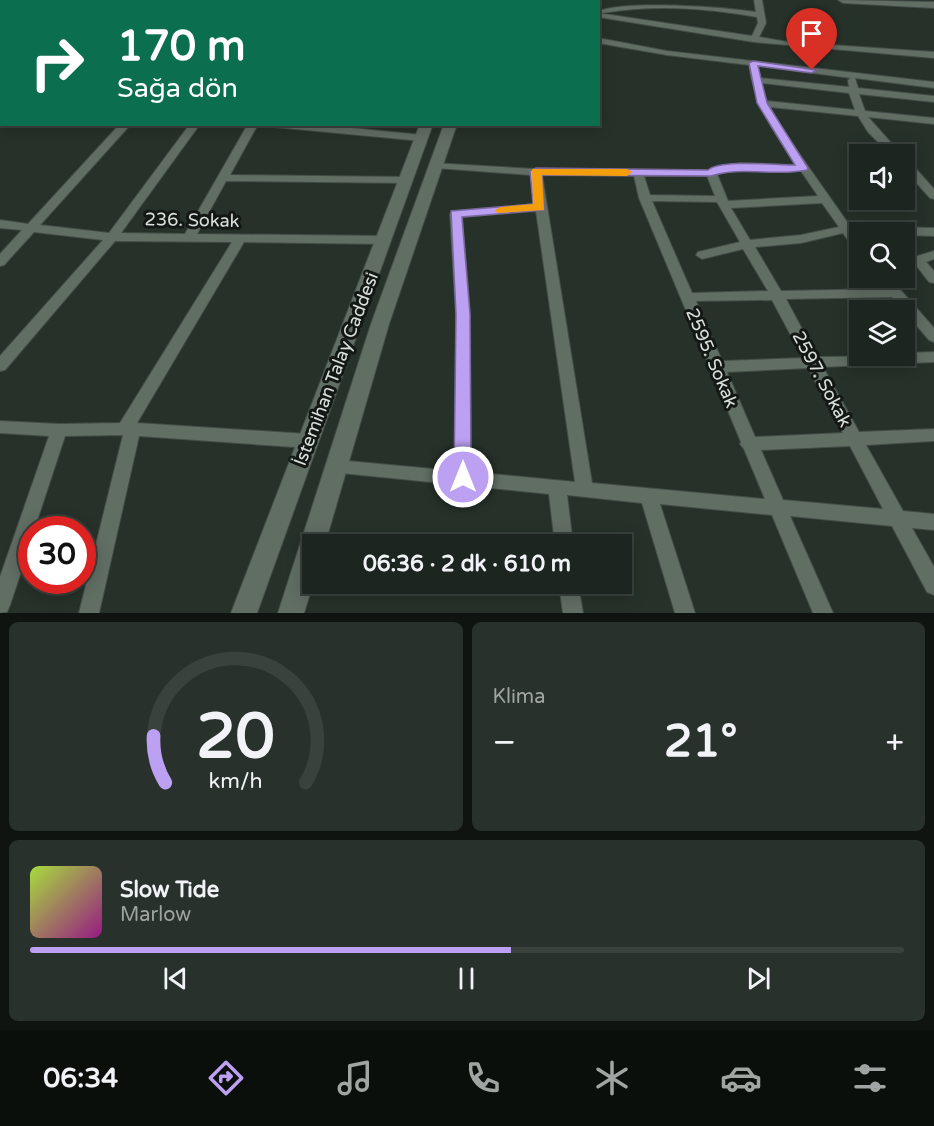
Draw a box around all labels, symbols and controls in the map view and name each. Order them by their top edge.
pin [786,8,837,70]
icon: arrive [795,17,828,50]
text: 170 m [117,21,246,72]
icon: right [18,24,96,102]
text: Sağa dön [117,72,238,105]
map controls [849,144,915,366]
button: sound [849,144,915,210]
street label: 236. Sokak [144,208,240,232]
button: search [849,222,915,288]
street label: İstemihan Talay Caddesi [289,269,383,469]
button: layers [849,300,915,366]
street label: 2595. Sokak [681,305,743,411]
street label: 2597. Sokak [788,327,857,431]
position arrow [431,445,495,509]
speed limit sign: 30 [18,516,96,594]
text: 06:36 · 2 dk · 610 m [363,551,571,577]
text: Klima [493,685,545,709]
text: 20 [197,700,275,775]
text: 21° [664,715,737,769]
text: − [493,723,516,762]
text: + [885,723,904,762]
text: km/h [209,769,263,795]
text: Slow Tide [120,877,219,903]
text: Marlow [120,903,191,927]
icon: previous [159,962,192,995]
icon: pause [450,962,483,995]
icon: next [742,962,775,995]
icon: directions [205,1057,247,1099]
icon: music [334,1057,376,1099]
icon: phone [462,1057,504,1099]
icon: climate [591,1057,633,1099]
icon: car [720,1057,762,1099]
icon: filters [849,1057,891,1099]
text: 06:34 [43,1062,118,1095]

